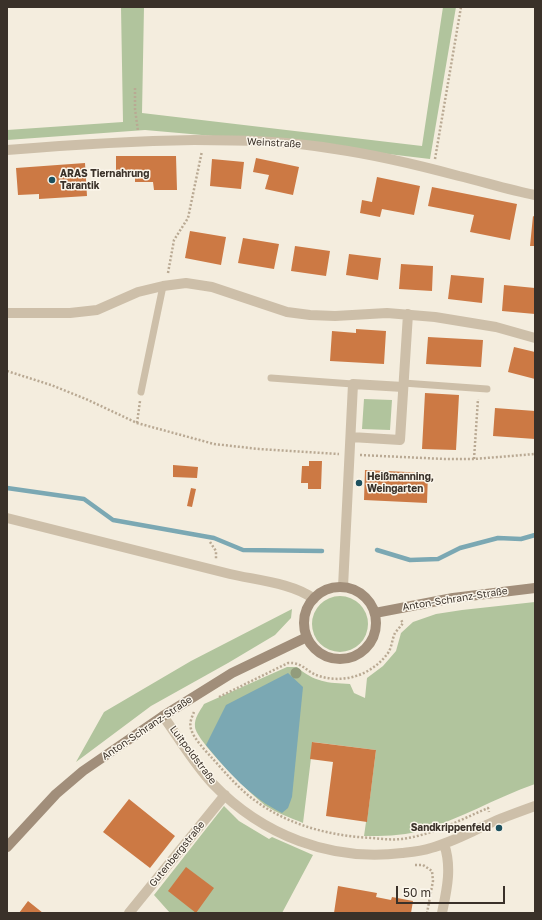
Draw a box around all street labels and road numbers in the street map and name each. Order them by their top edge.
street label: Weinstraße [247,136,301,150]
street label: Anton-Schranz-Straße [402,585,508,613]
street label: Anton-Schranz-Straße [100,693,194,763]
street label: Luitpoldstraße [167,723,219,787]
street label: Gutenbergstraße [147,819,207,889]

